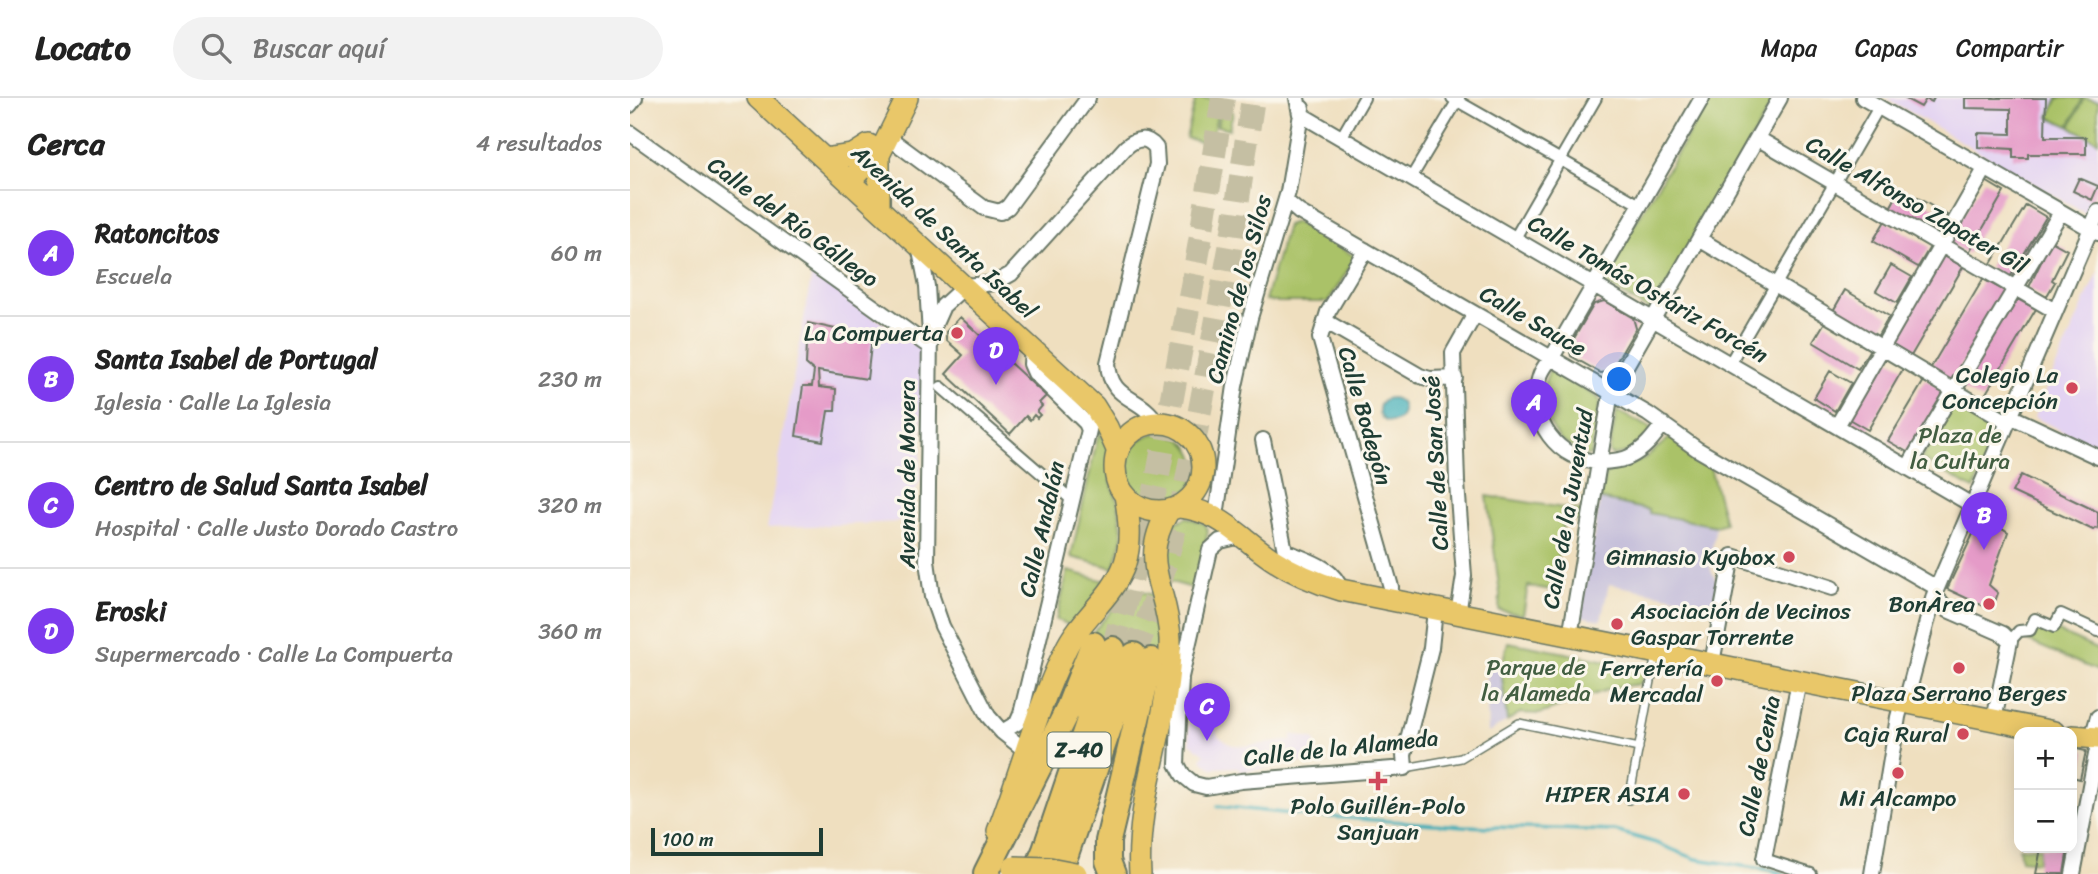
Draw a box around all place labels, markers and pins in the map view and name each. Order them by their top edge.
place label: La Compuerta [804,313,943,354]
marker: La Compuerta [949,325,965,341]
pin: D [973,327,1019,385]
place label: Colegio La Concepción [1942,355,2058,422]
pin: A [1511,379,1557,437]
marker: Colegio La Concepción [2064,380,2080,396]
pin: B [1961,492,2007,550]
place label: Gimnasio Kyobox [1606,537,1775,578]
marker: Gimnasio Kyobox [1781,549,1797,565]
place label: BonÀrea [1889,584,1975,625]
place label: Asociación de Vecinos Gaspar Torrente [1630,591,1851,658]
marker: BonÀrea [1981,596,1997,612]
marker: Asociación de Vecinos Gaspar Torrente [1609,616,1625,632]
place label: Ferretería Mercadal [1600,648,1703,715]
marker: Plaza Serrano Berges [1951,660,1967,676]
marker: Ferretería Mercadal [1709,673,1725,689]
place label: Plaza Serrano Berges [1851,673,2067,714]
pin: C [1184,683,1230,741]
place label: Caja Rural [1844,714,1949,755]
marker: Caja Rural [1955,726,1971,742]
marker: Mi Alcampo [1890,765,1906,781]
marker: Polo Guillén-Polo Sanjuan [1370,773,1386,789]
place label: HIPER ASIA [1545,774,1670,815]
place label: Mi Alcampo [1840,778,1956,819]
place label: Polo Guillén-Polo Sanjuan [1291,786,1466,853]
marker: HIPER ASIA [1676,786,1692,802]

